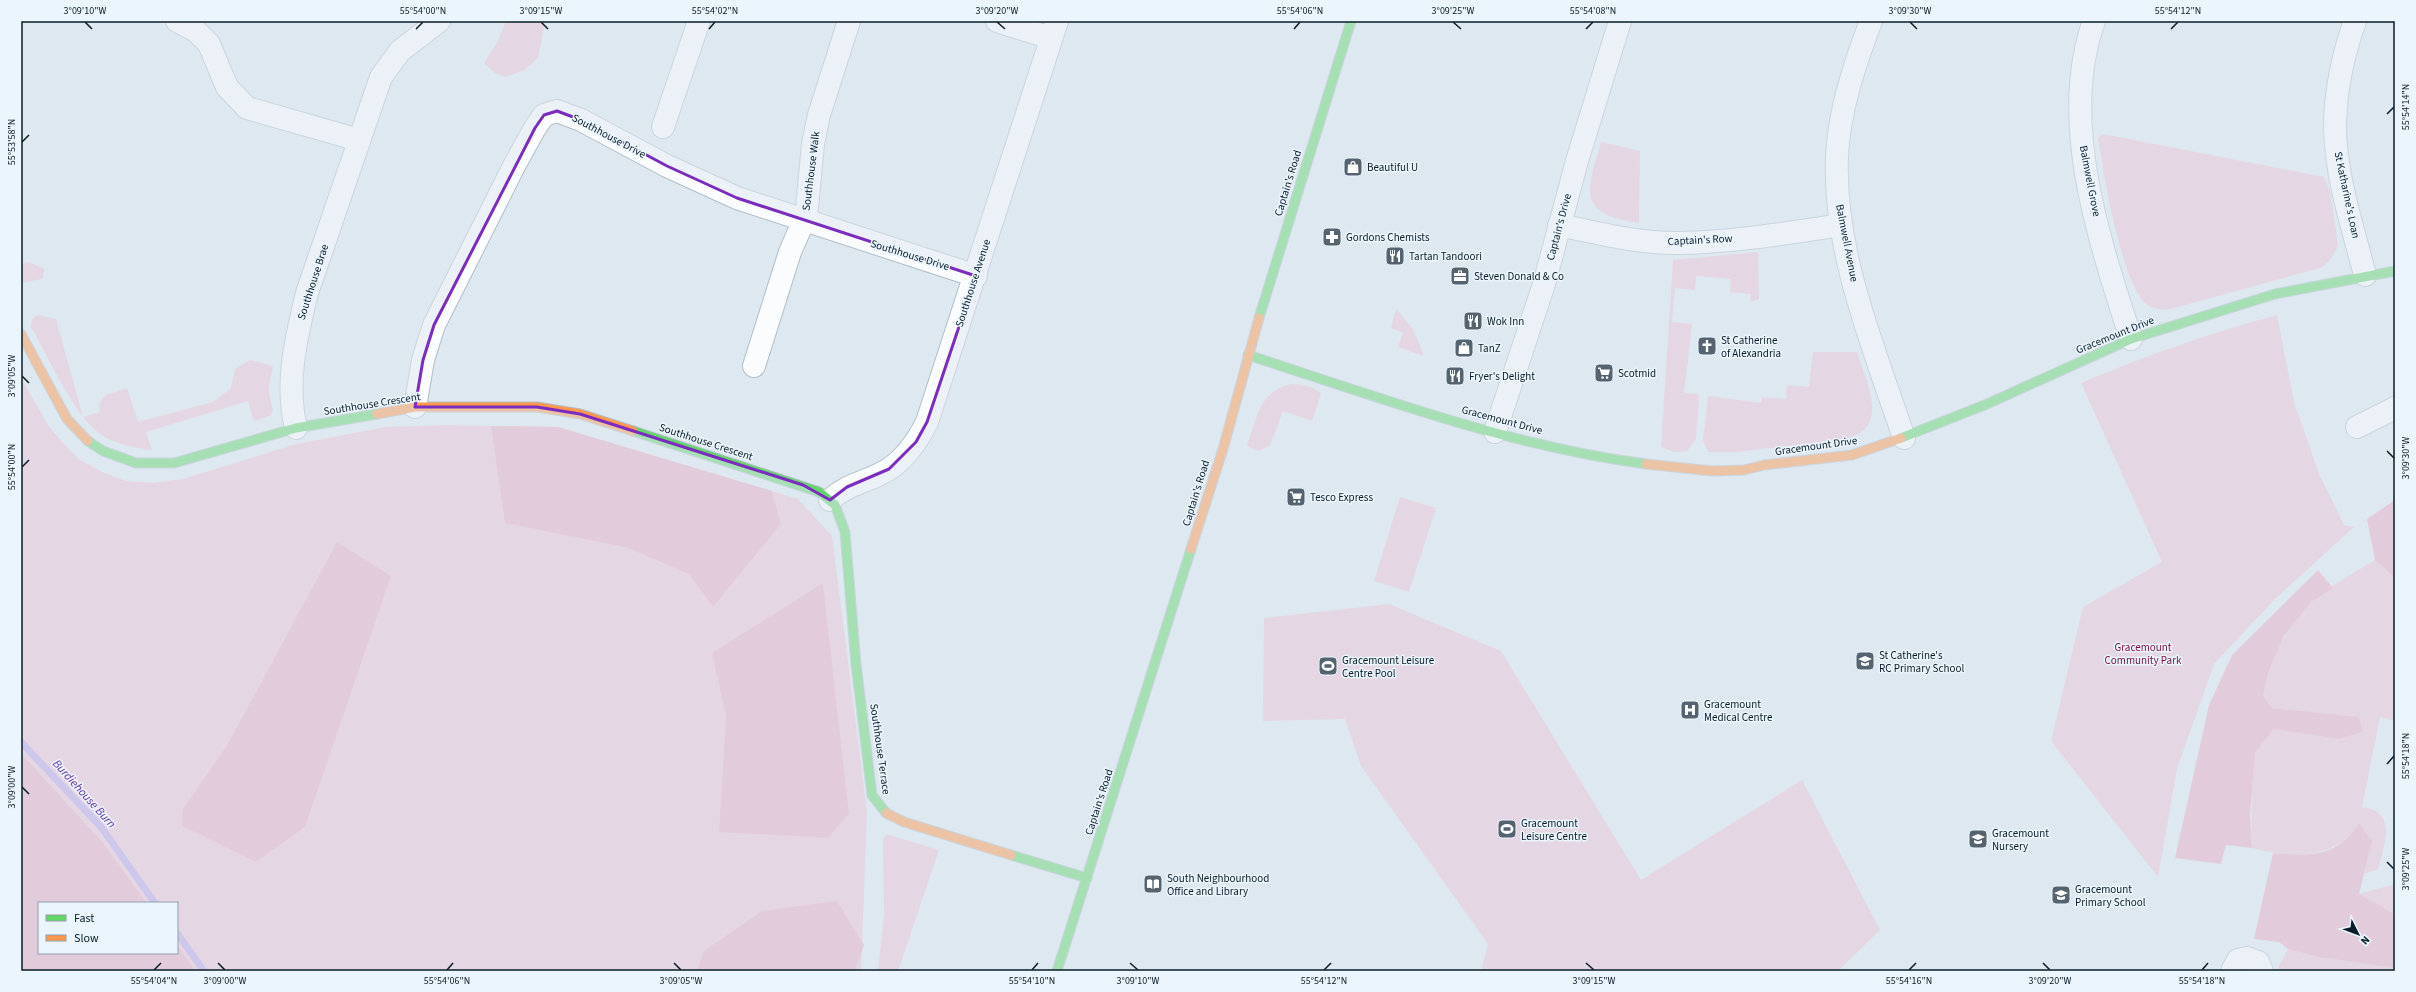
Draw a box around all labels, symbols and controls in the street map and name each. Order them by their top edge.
text: 3°09'10"W [64,4,107,18]
text: 55°54'00"N [400,4,446,18]
text: 3°09'15"W [520,4,563,18]
text: 55°54'02"N [692,4,738,18]
text: 3°09'20"W [976,4,1019,18]
text: 55°54'06"N [1277,4,1323,18]
text: 3°09'25"W [1432,4,1475,18]
text: 55°54'08"N [1570,4,1616,18]
text: 3°09'30"W [1889,4,1932,18]
text: 55°54'12"N [2155,4,2201,18]
text: 55°54'14"N [2399,84,2413,130]
street label: Southhouse Drive [569,110,649,162]
text: 55°53'58"N [5,119,19,165]
street label: Southhouse Walk [799,130,823,212]
street label: Balmwell Grove [2076,144,2104,218]
street label: Captain's Road [1271,148,1305,218]
street label: St Katharine's Loan [2330,150,2364,240]
shop icon: Beautiful U [1342,156,1364,178]
place label: Beautiful U [1367,160,1418,175]
street label: Captain's Drive [1543,191,1575,262]
street label: Balmwell Avenue [1832,203,1862,284]
pharmacy icon: Gordons Chemists [1321,226,1343,248]
place label: Gordons Chemists [1346,230,1430,245]
street label: Captain's Row [1667,231,1733,249]
street label: Southhouse Drive [869,236,952,274]
street label: Southhouse Avenue [952,237,994,329]
street label: Southhouse Brae [294,242,332,322]
restaurant icon: Tartan Tandoori [1384,245,1406,267]
place label: Tartan Tandoori [1409,249,1482,264]
office icon: Steven Donald & Co [1449,265,1471,287]
place label: Steven Donald & Co [1474,269,1564,284]
restaurant icon: Wok Inn [1462,310,1484,332]
street label: Gracemount Drive [2074,312,2157,357]
place label: Wok Inn [1487,314,1524,329]
place label: St Catherine of Alexandria [1721,333,1781,361]
church icon: St Catherine of Alexandria [1696,335,1718,357]
shop icon: TanZ [1453,337,1475,359]
place label: TanZ [1478,341,1501,356]
text: 3°09'05"W [5,354,19,397]
supermarket icon: Scotmid [1593,362,1615,384]
restaurant icon: Fryer's Delight [1444,365,1466,387]
place label: Scotmid [1618,366,1656,381]
place label: Fryer's Delight [1469,369,1535,384]
street label: Southhouse Crescent [323,389,422,419]
street label: Gracemount Drive [1460,402,1545,438]
street label: Southhouse Crescent [657,420,755,464]
street label: Gracemount Drive [1774,433,1859,459]
text: 3°09'30"W [2399,436,2413,479]
text: 55°54'00"N [5,444,19,490]
street label: Captain's Road [1179,458,1213,528]
supermarket icon: Tesco Express [1285,486,1307,508]
place label: Tesco Express [1310,490,1373,505]
park label: Gracemount Community Park [2105,640,2182,668]
place label: St Catherine's RC Primary School [1879,648,1964,676]
school or university icon: St Catherine's RC Primary School [1854,650,1876,672]
place label: Gracemount Leisure Centre Pool [1342,653,1435,681]
sports icon: Gracemount Leisure Centre Pool [1317,655,1339,677]
place label: Gracemount Medical Centre [1704,697,1773,725]
hospital icon: Gracemount Medical Centre [1679,699,1701,721]
street label: Southhouse Terrace [866,703,894,796]
text: 55°54'18"N [2399,733,2413,779]
water label: Burdiehouse Burn [48,756,120,832]
text: 3°09'00"W [5,765,19,808]
street label: Captain's Road [1081,767,1117,837]
place label: Gracemount Leisure Centre [1521,816,1588,844]
sports icon: Gracemount Leisure Centre [1496,818,1518,840]
place label: Gracemount Nursery [1992,826,2049,854]
school or university icon: Gracemount Nursery [1967,828,1989,850]
text: 3°09'25"W [2399,847,2413,890]
place label: South Neighbourhood Office and Library [1167,871,1269,899]
library icon: South Neighbourhood Office and Library [1142,873,1164,895]
place label: Gracemount Primary School [2075,882,2146,910]
school or university icon: Gracemount Primary School [2050,884,2072,906]
legend [38,902,178,954]
text: Fast [74,910,94,927]
north arrow [2338,914,2378,954]
text: Slow [74,930,99,947]
text: N [2357,933,2373,948]
text: 55°54'04"N [131,974,177,988]
text: 3°09'00"W [204,974,247,988]
text: 55°54'06"N [424,974,470,988]
text: 3°09'05"W [660,974,703,988]
text: 55°54'10"N [1009,974,1055,988]
text: 3°09'10"W [1117,974,1160,988]
text: 55°54'12"N [1301,974,1347,988]
text: 3°09'15"W [1573,974,1616,988]
text: 55°54'16"N [1886,974,1932,988]
text: 3°09'20"W [2029,974,2072,988]
text: 55°54'18"N [2179,974,2225,988]

